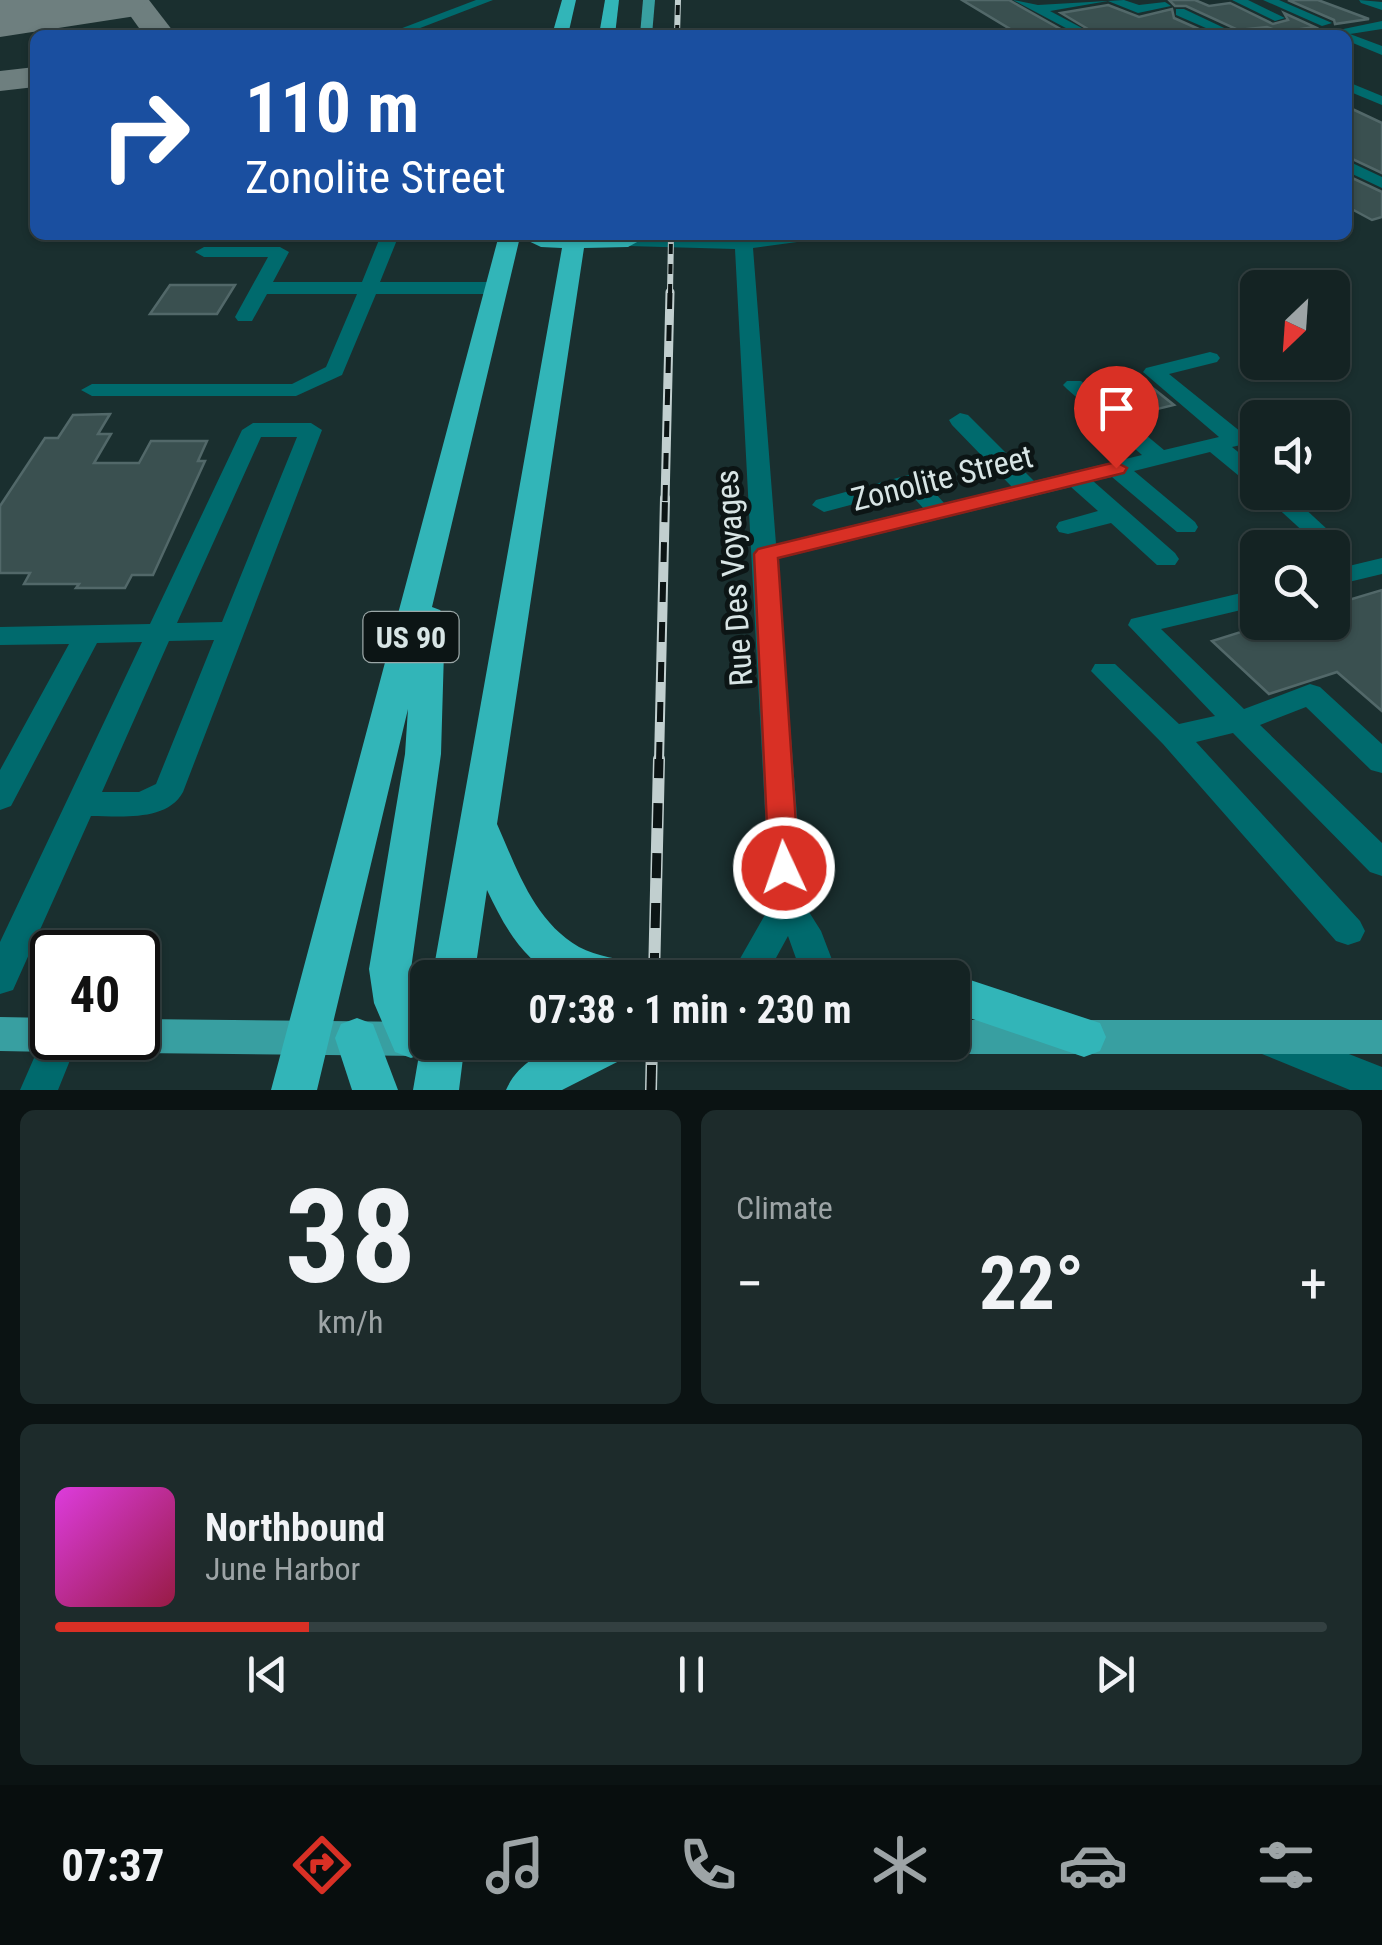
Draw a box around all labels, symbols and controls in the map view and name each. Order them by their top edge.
text: 110 m [245,67,419,149]
icon: right [80,70,210,200]
text: Zonolite Street [245,151,506,204]
north arrow [1240,270,1350,380]
map controls [1240,270,1350,640]
pin [1074,366,1159,469]
icon: arrive [1089,381,1144,436]
button: sound [1240,400,1350,510]
street label: Zonolite Street [847,437,1037,519]
street label: Rue Des Voyages [707,469,761,687]
button: search [1240,530,1350,640]
road number: US 90 [364,612,458,662]
position arrow [732,816,836,920]
speed limit sign: 40 [30,930,160,1060]
text: 07:38 · 1 min · 230 m [529,988,851,1032]
text: 38 [285,1161,416,1314]
text: Climate [736,1189,833,1227]
text: 22° [979,1239,1084,1327]
text: − [736,1252,764,1316]
text: + [1300,1252,1327,1316]
text: km/h [318,1303,383,1341]
text: Northbound [205,1506,385,1550]
text: June Harbor [205,1550,360,1588]
icon: previous [240,1647,295,1702]
icon: pause [664,1647,719,1702]
icon: next [1088,1647,1143,1702]
icon: directions [287,1830,357,1900]
icon: music [480,1830,550,1900]
icon: phone [673,1830,743,1900]
icon: climate [865,1830,935,1900]
icon: car [1058,1830,1128,1900]
icon: filters [1251,1830,1321,1900]
text: 07:37 [61,1839,165,1892]

